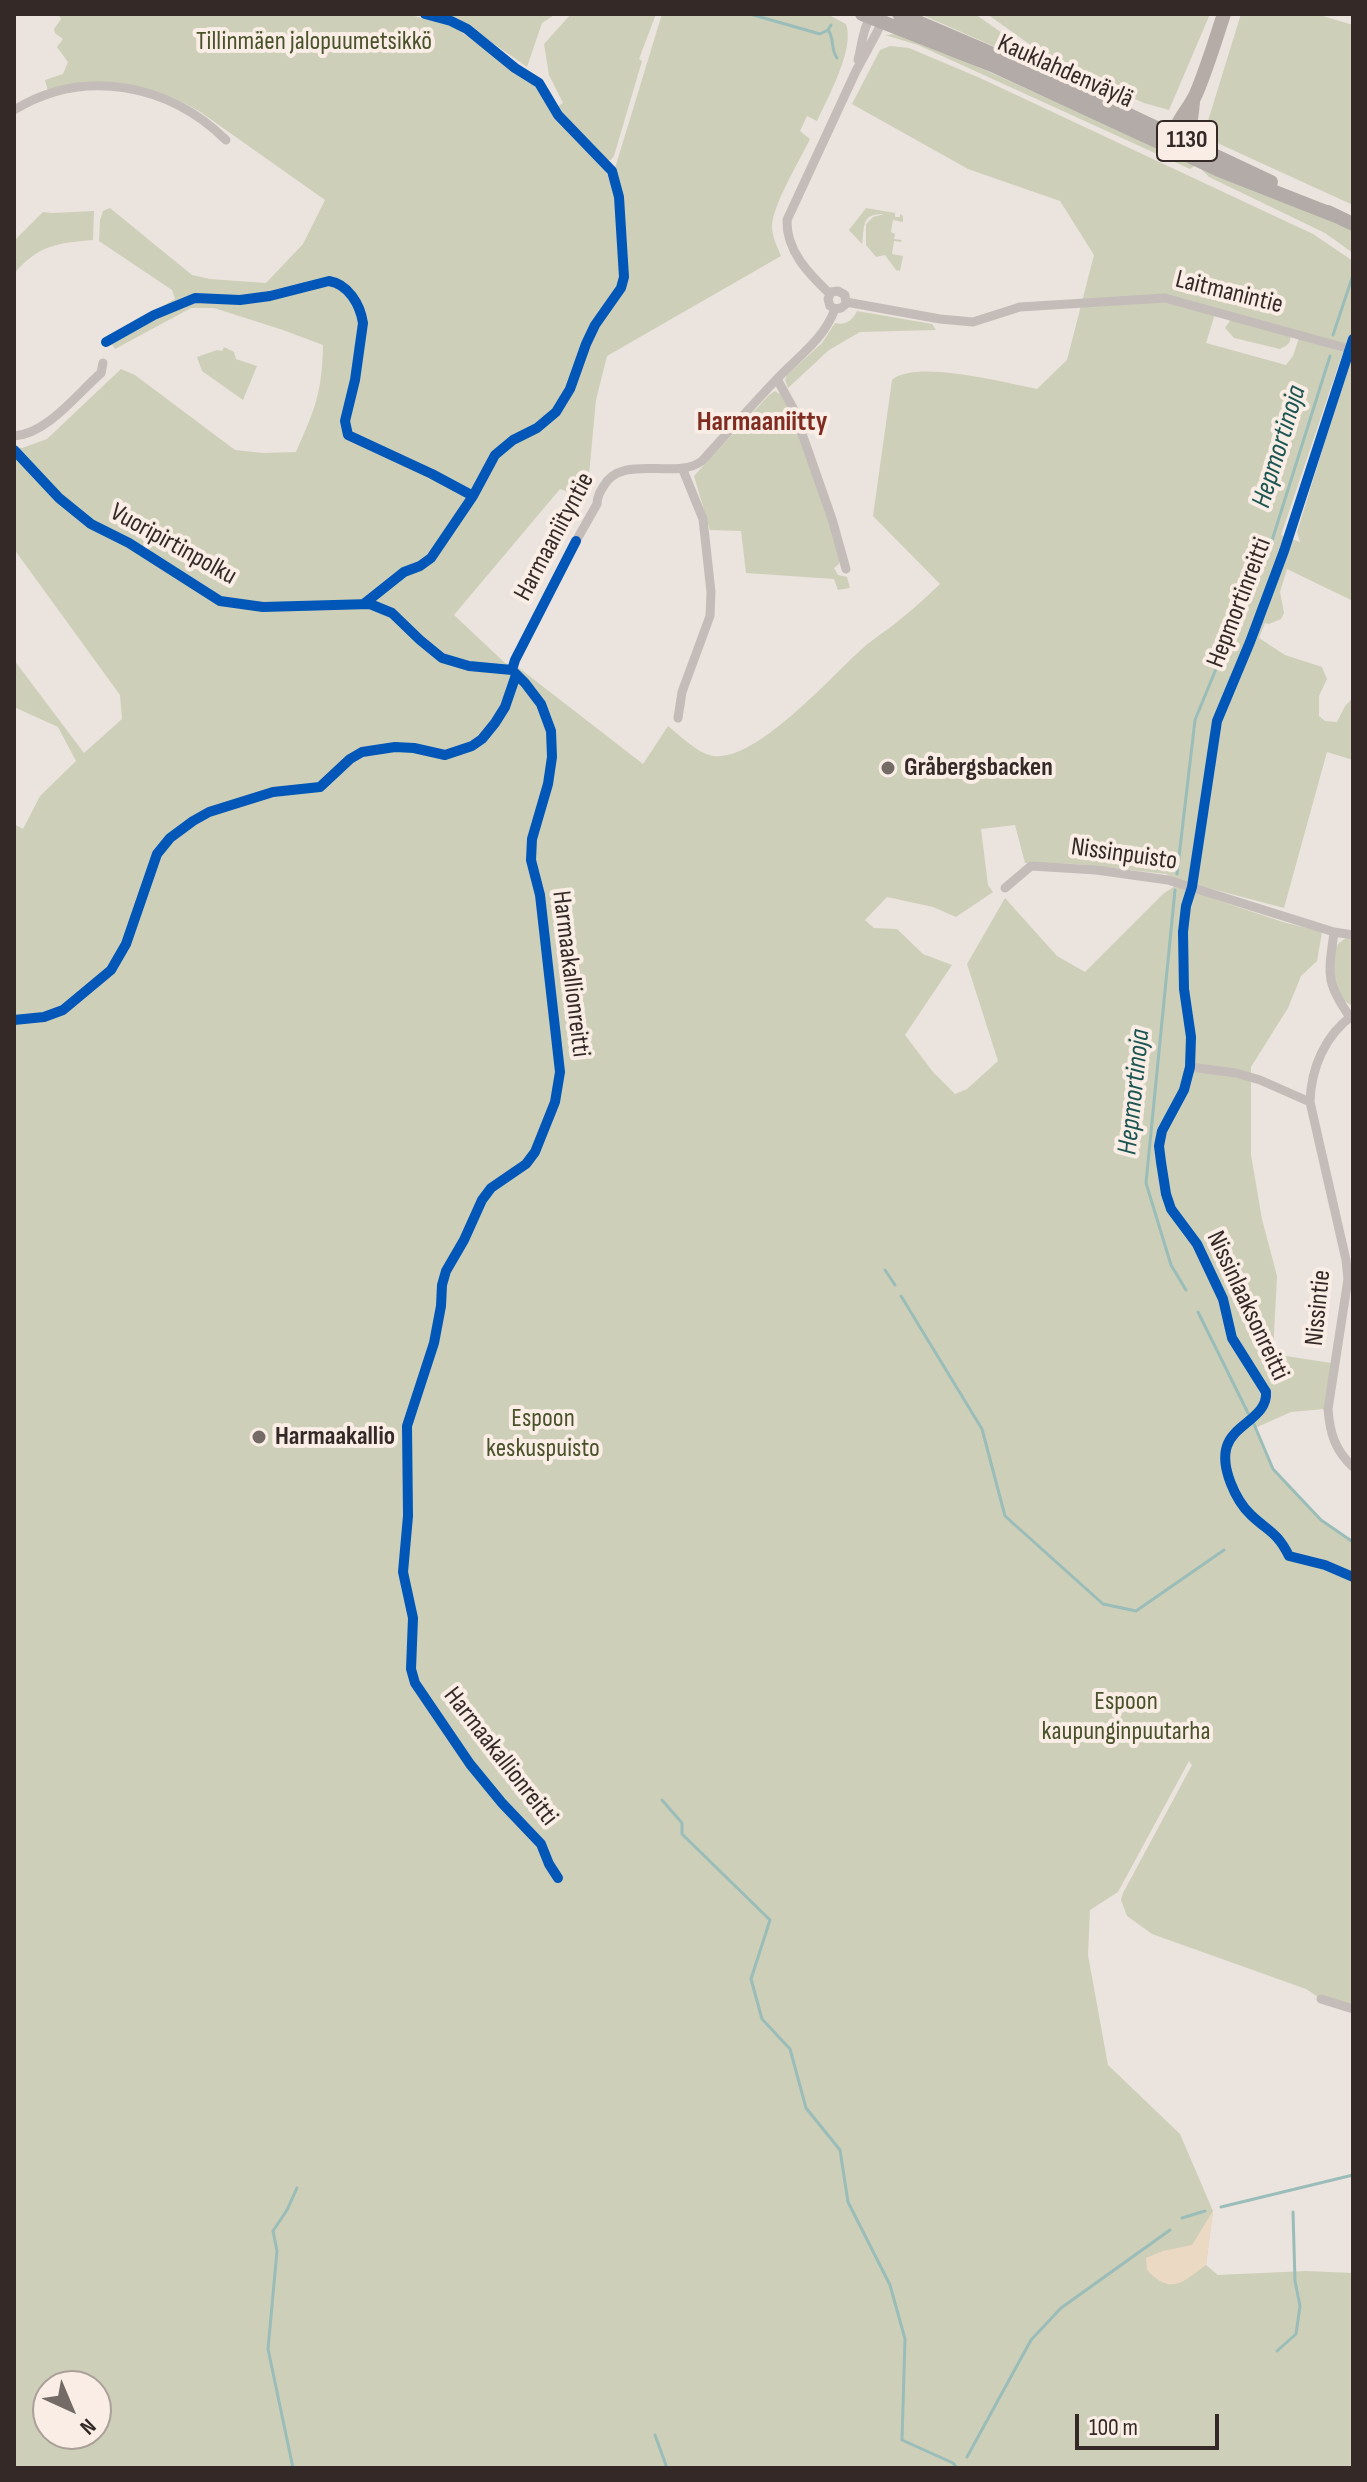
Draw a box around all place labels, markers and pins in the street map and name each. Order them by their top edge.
place label: Gråbergsbacken [904,752,1053,784]
marker: Gråbergsbacken [879,759,897,777]
place label: Harmaakallio [275,1421,395,1453]
marker: Harmaakallio [250,1428,268,1446]

